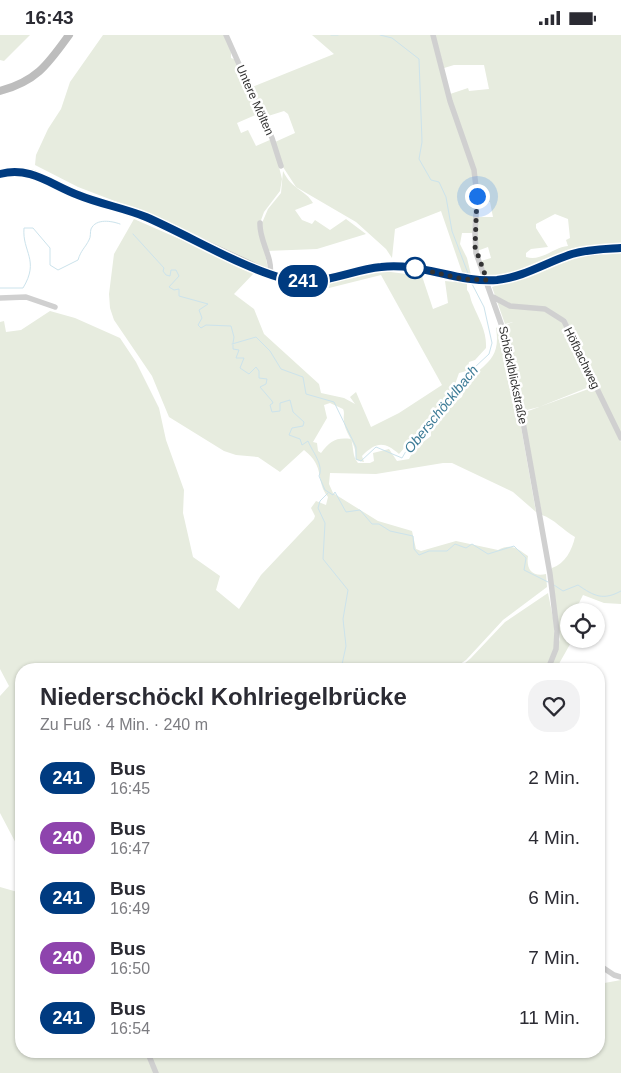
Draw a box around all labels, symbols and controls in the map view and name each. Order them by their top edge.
text: 16:43 [25,7,74,28]
street label: Untere Mölten [233,63,277,137]
your location [465,184,490,209]
unlabelled marker [404,257,426,279]
line badge: 241 [274,265,332,297]
text: 241 [288,271,318,291]
street label: Schöcklblickstraße [496,325,530,426]
street label: Höfbachweg [561,325,603,391]
water label: Oberschöcklbach [401,362,481,456]
map controls [560,603,605,648]
button: locate [560,603,605,648]
button: heart [528,680,580,732]
text: Niederschöckl Kohlriegelbrücke [40,683,407,710]
text: Zu Fuß · 4 Min. · 240 m [40,716,208,733]
text: Bus [110,758,146,779]
text: 2 Min. [528,767,580,788]
text: 241 [52,768,83,788]
text: 16:45 [110,780,150,797]
text: Bus [110,818,146,839]
text: 4 Min. [528,827,580,848]
text: 240 [52,828,83,848]
text: 16:47 [110,840,150,857]
text: Bus [110,878,146,899]
text: 6 Min. [528,887,580,908]
text: 241 [52,888,83,908]
text: 16:49 [110,900,150,917]
text: Bus [110,938,146,959]
text: 7 Min. [528,947,580,968]
text: 240 [52,948,83,968]
text: 16:50 [110,960,150,977]
text: Bus [110,998,146,1019]
text: 11 Min. [519,1007,580,1028]
text: 241 [52,1008,83,1028]
text: 16:54 [110,1020,150,1037]

